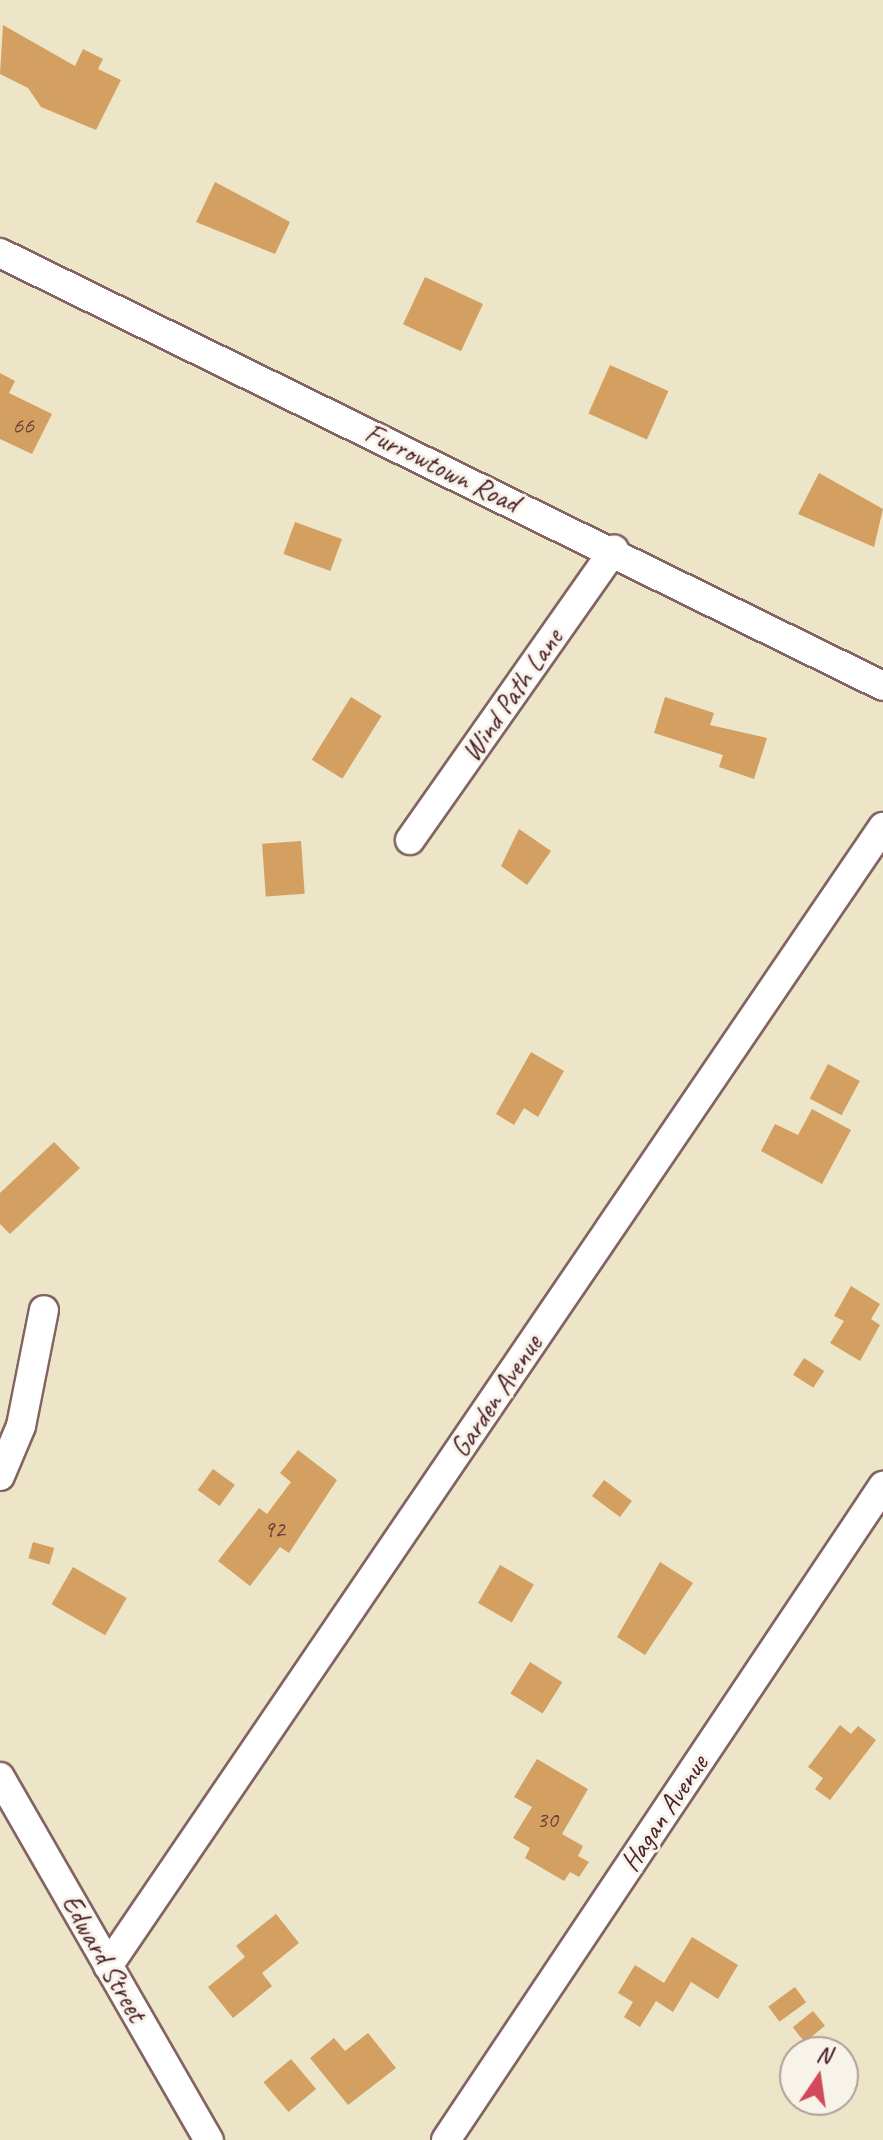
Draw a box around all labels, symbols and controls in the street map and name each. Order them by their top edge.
house number: 66 [12,412,34,440]
street label: Furrowtown Road [360,416,524,520]
street label: Wind Path Lane [454,622,570,768]
street label: Garden Avenue [443,1329,549,1463]
house number: 92 [263,1516,285,1544]
street label: Hagan Avenue [613,1749,715,1877]
house number: 30 [536,1806,558,1834]
street label: Edward Street [54,1888,154,2028]
north arrow [779,2036,859,2116]
text: N [814,2039,834,2070]

